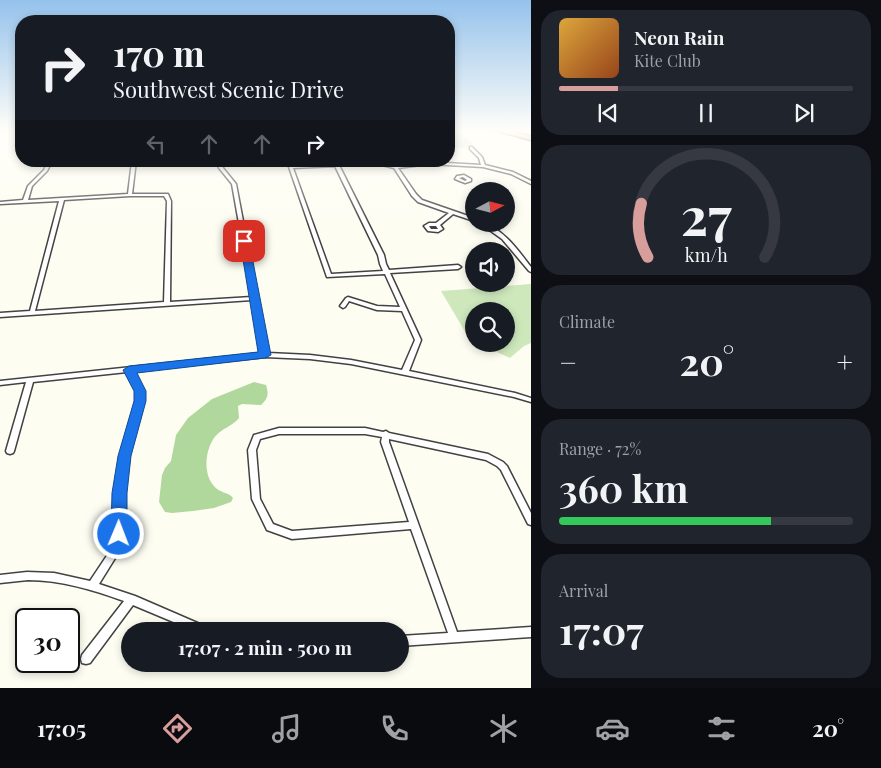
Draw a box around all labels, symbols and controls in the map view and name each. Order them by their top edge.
text: Neon Rain [634,24,724,50]
text: 170 m [113,29,205,76]
icon: right [30,35,95,100]
text: Kite Club [634,50,701,71]
text: Southwest Scenic Drive [113,74,344,104]
icon: previous [594,99,622,127]
icon: pause [692,99,720,127]
icon: next [790,99,818,127]
icon: left [142,130,170,158]
icon: ahead [195,130,223,158]
icon: ahead [248,130,276,158]
icon: right [301,130,329,158]
text: 27 [681,180,732,249]
north arrow [465,182,515,232]
map controls [465,182,515,352]
pin [223,220,265,262]
icon: arrive [230,227,258,255]
button: sound [465,242,515,292]
text: km/h [685,243,728,266]
button: search [465,302,515,352]
text: Climate [559,311,615,332]
text: 20° [679,335,734,386]
text: − [559,343,577,380]
text: + [837,343,853,380]
text: Range · 72% [559,438,641,459]
text: 360 km [559,462,688,513]
position arrow [92,507,144,559]
text: Arrival [559,580,608,601]
text: 17:07 [559,604,644,655]
speed limit sign: 30 [15,608,80,673]
text: 17:07 · 2 min · 500 m [178,634,352,660]
icon: directions [160,711,195,746]
icon: music [269,711,304,746]
icon: phone [377,711,412,746]
icon: climate [486,711,521,746]
icon: car [595,711,630,746]
icon: filters [704,711,739,746]
text: 17:05 [37,713,86,743]
text: 20° [812,713,844,743]

